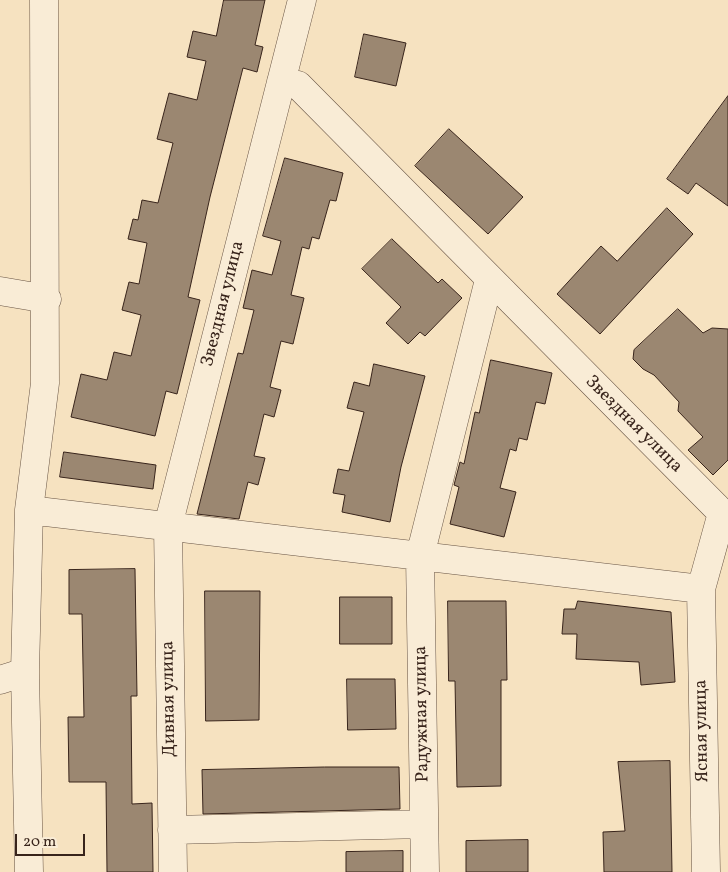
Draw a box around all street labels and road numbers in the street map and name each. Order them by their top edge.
street label: Звездная улица [198,239,250,369]
street label: Звездная улица [580,372,686,478]
street label: Дивная улица [158,641,182,757]
street label: Радужная улица [411,646,435,782]
street label: Ясная улица [691,679,715,783]

